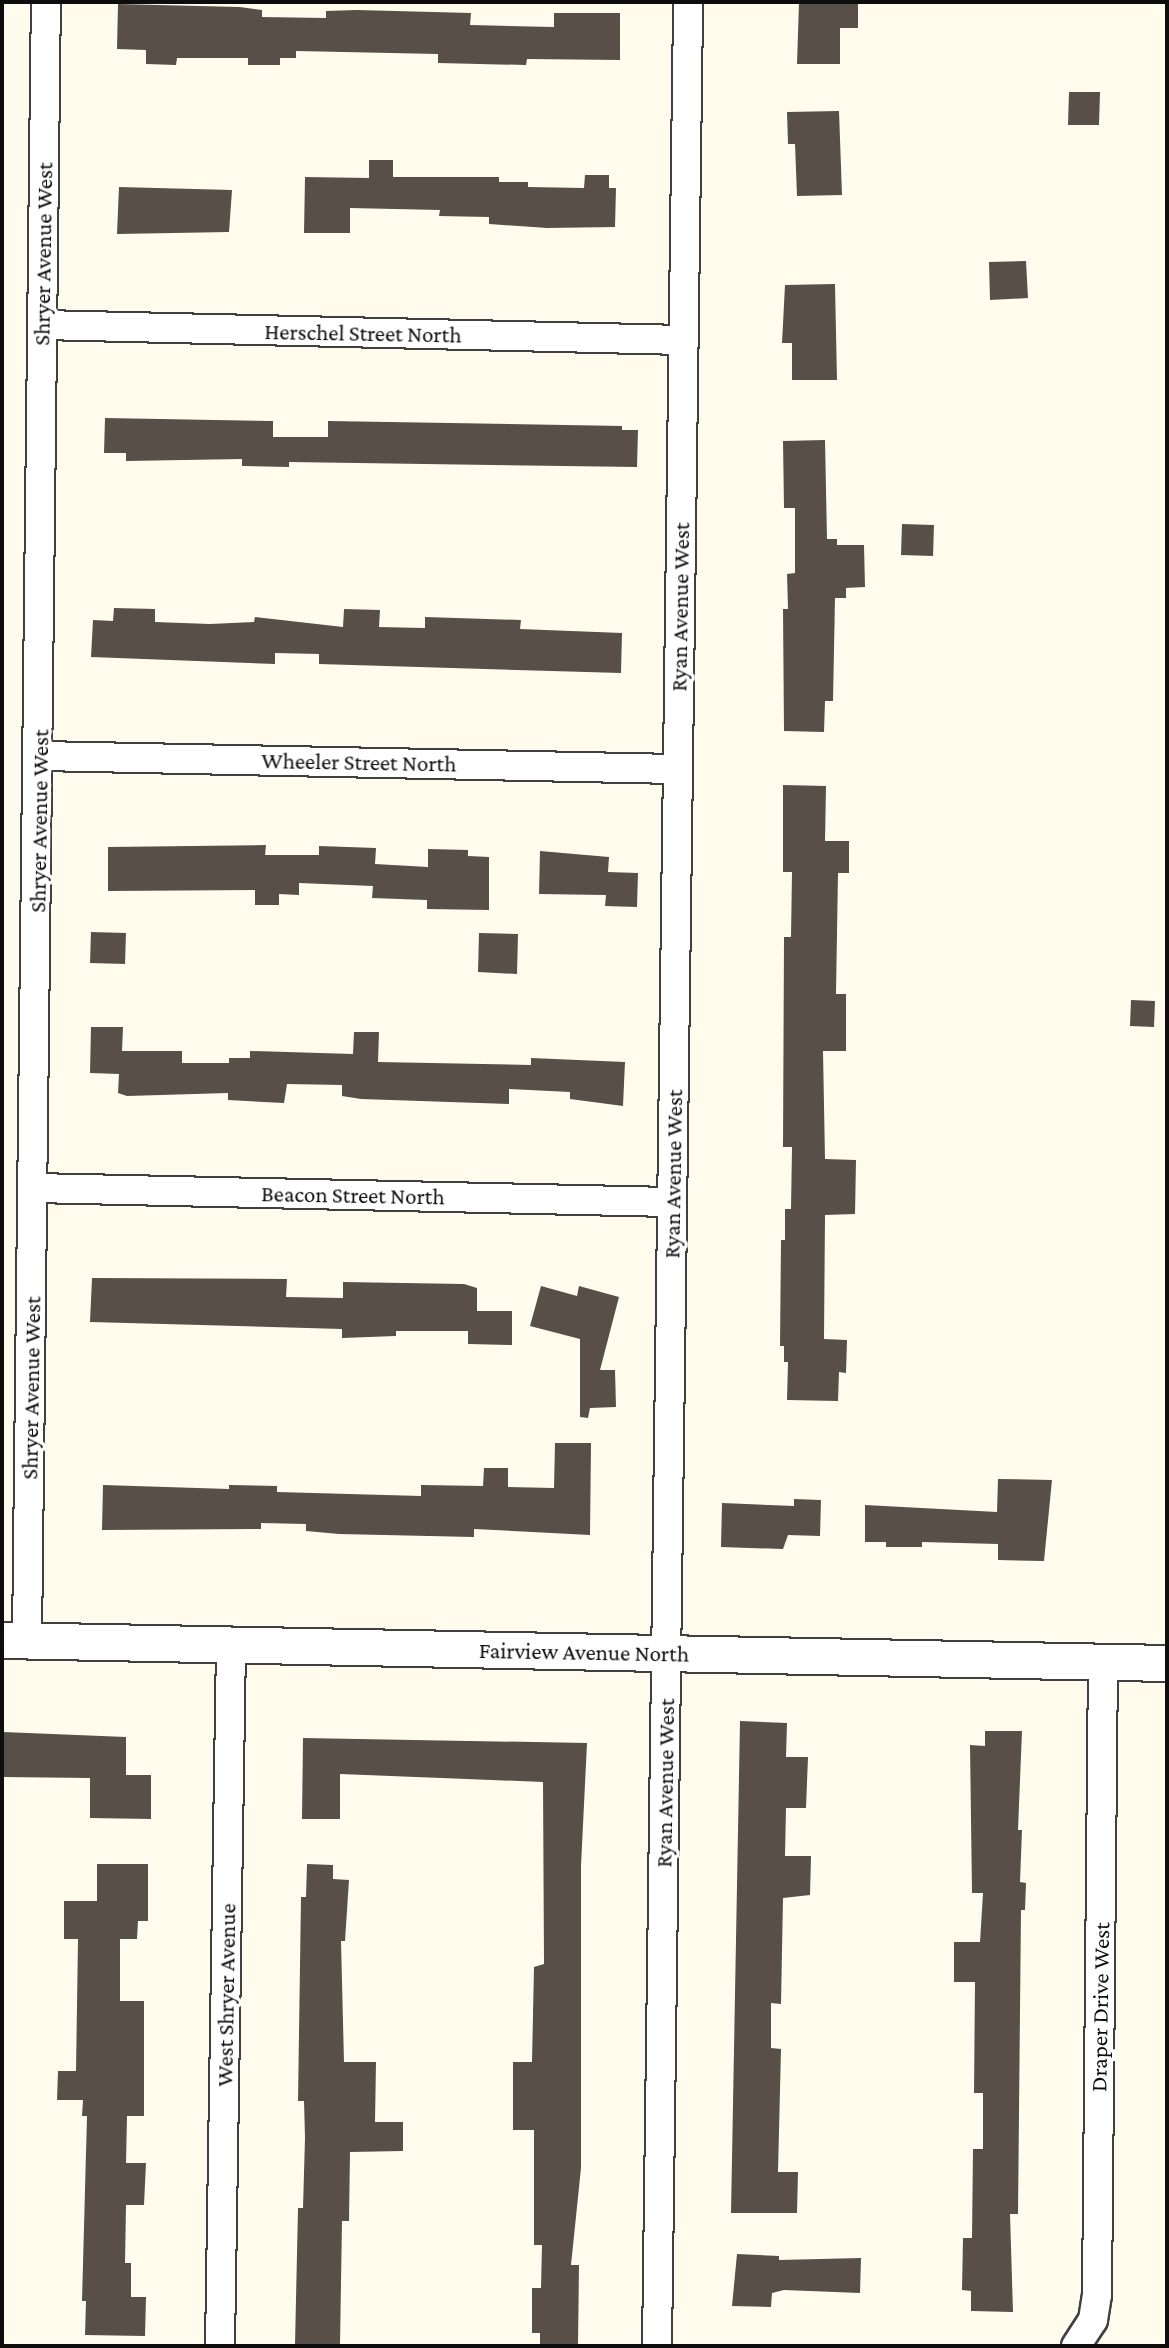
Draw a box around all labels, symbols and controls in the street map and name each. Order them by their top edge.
street label: Shryer Avenue West [28,162,58,346]
street label: Herschel Street North [264,317,462,349]
street label: Ryan Avenue West [665,522,695,692]
street label: Shryer Avenue West [24,729,54,913]
street label: Wheeler Street North [261,746,457,778]
street label: Ryan Avenue West [658,1089,688,1259]
street label: Beacon Street North [261,1180,445,1210]
street label: Shryer Avenue West [16,1296,46,1480]
street label: Fairview Avenue North [479,1636,689,1668]
street label: Ryan Avenue West [650,1698,680,1868]
street label: West Shryer Avenue [211,1903,241,2087]
street label: Draper Drive West [1085,1922,1115,2092]

